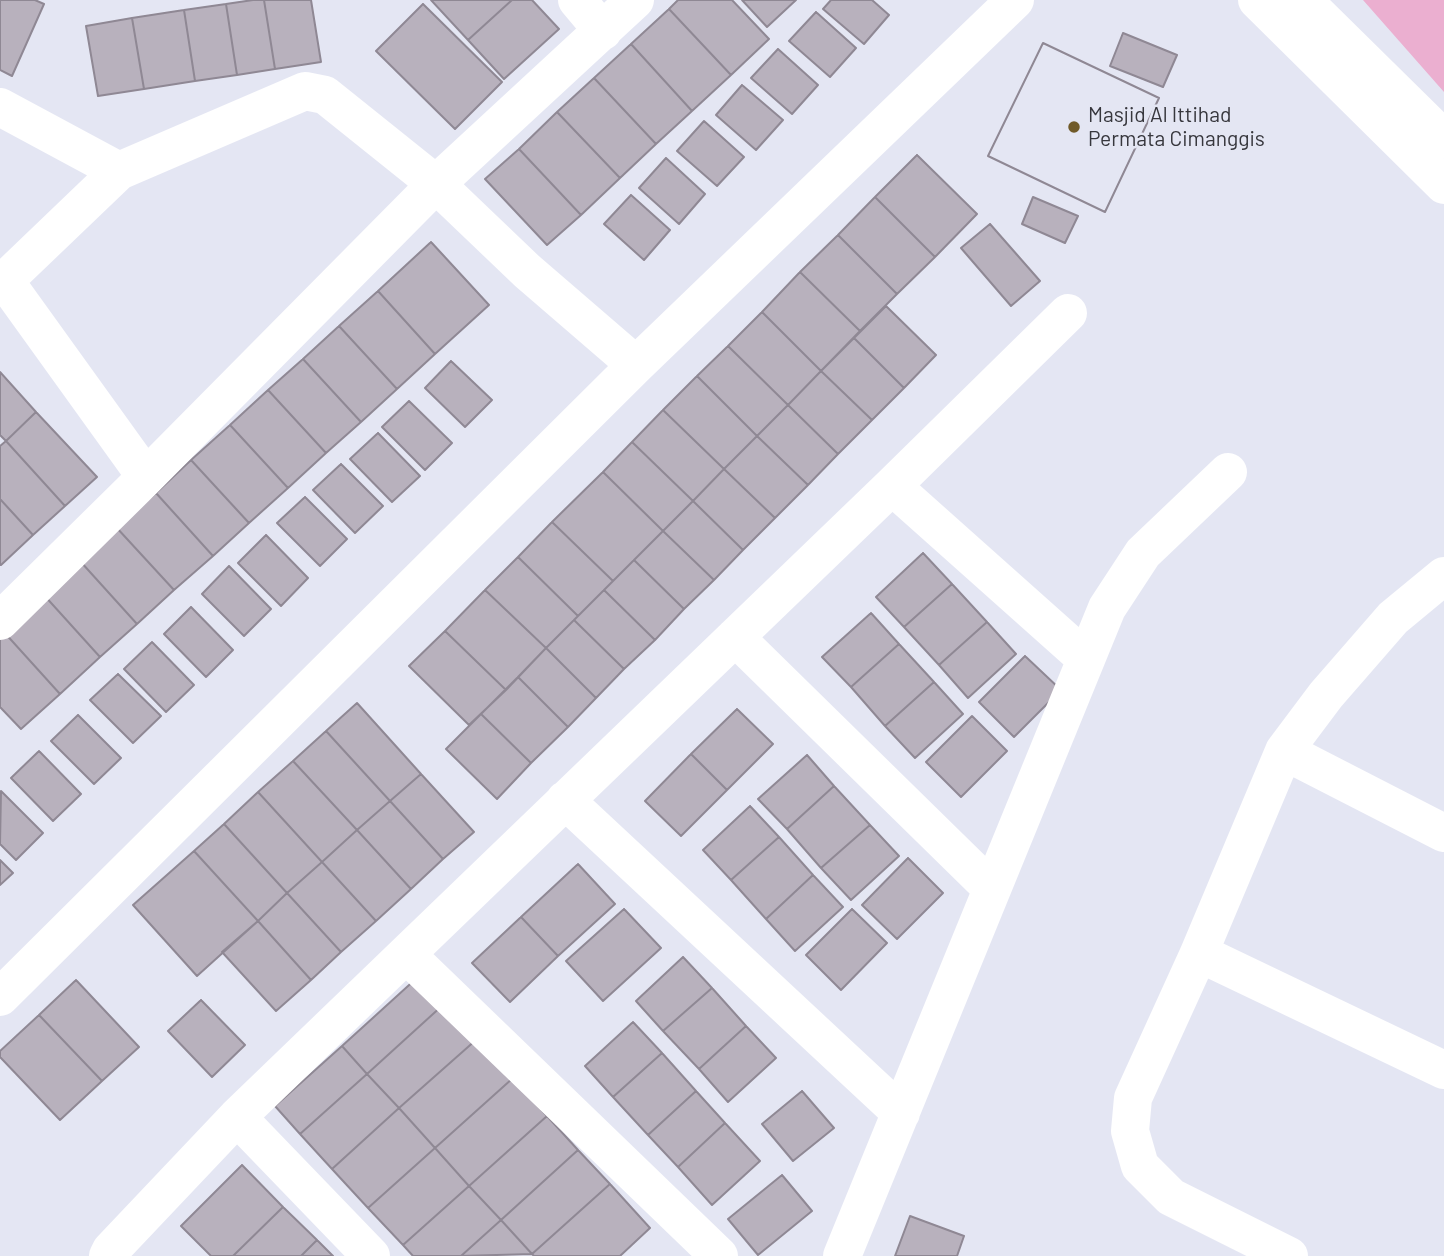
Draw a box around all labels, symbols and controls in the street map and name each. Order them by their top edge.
place label: Masjid Al Ittihad Permata Cimanggis [1088,102,1265,152]
marker: Masjid Al Ittihad Permata Cimanggis [1066,119,1082,135]

